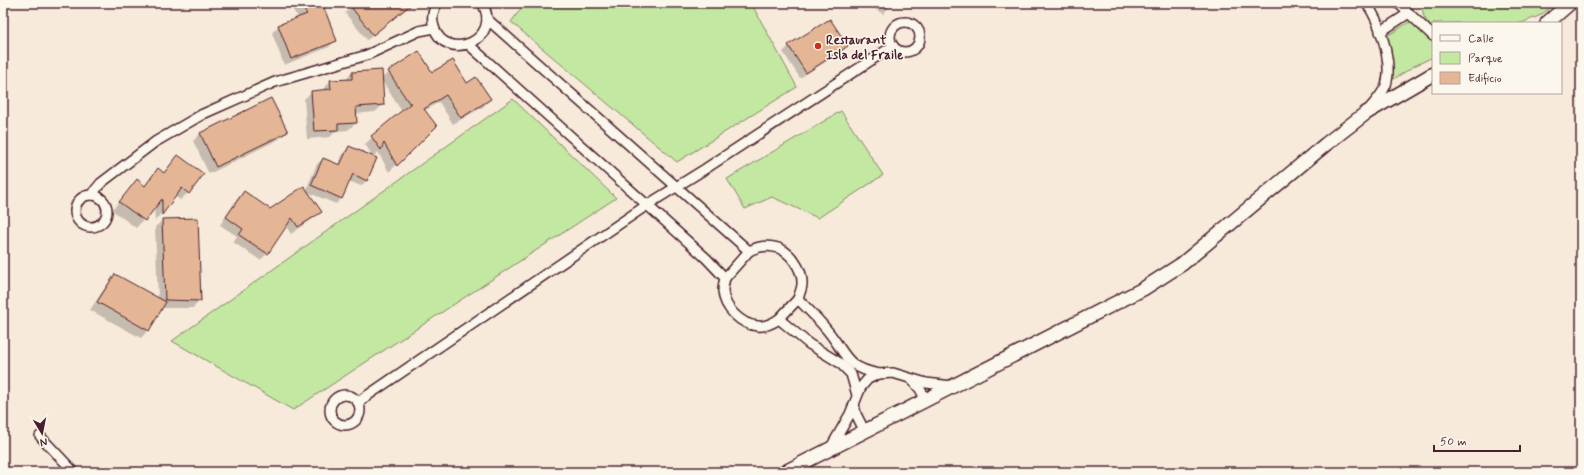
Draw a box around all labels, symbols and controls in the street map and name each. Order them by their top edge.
legend [1432,22,1562,94]
text: Calle [1468,31,1494,47]
place label: Restaurant Isla del Fraile [826,32,903,64]
marker: Restaurant Isla del Fraile [813,41,823,51]
text: Parque [1468,51,1503,67]
text: Edificio [1468,71,1502,87]
north arrow [22,413,62,453]
scale bar [1434,427,1520,453]
text: N [39,434,48,449]
text: 50 m [1440,434,1467,450]

